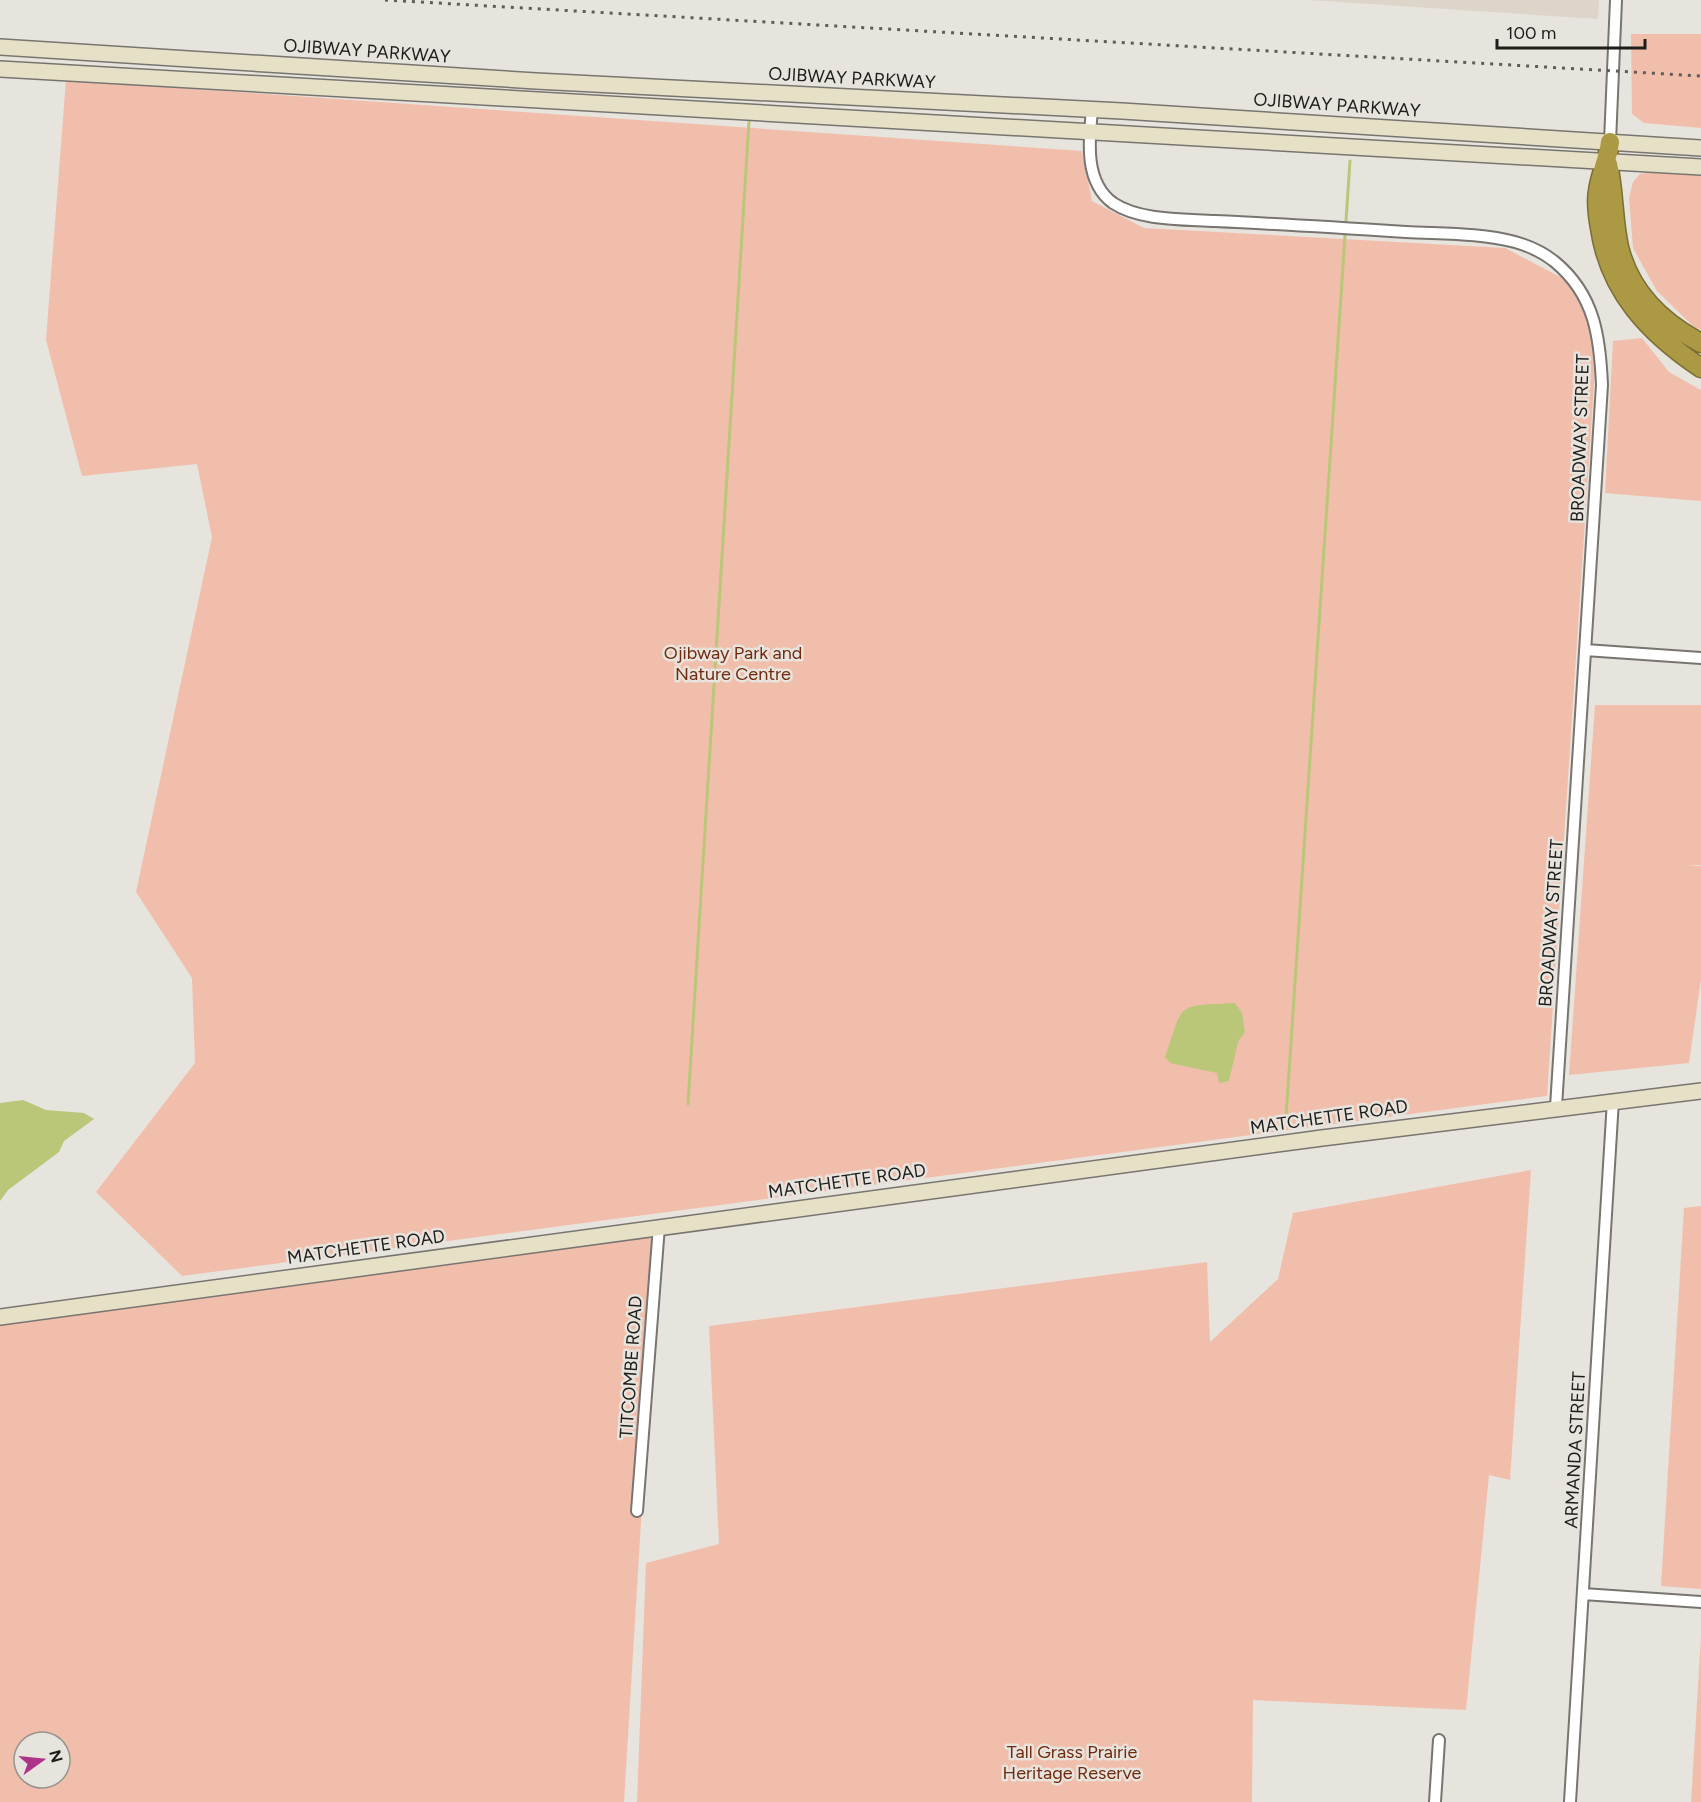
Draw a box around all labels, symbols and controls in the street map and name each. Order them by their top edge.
scale bar [1497,12,1646,50]
text: 100 m [1506,22,1556,44]
street label: OJIBWAY PARKWAY [283,34,451,68]
street label: OJIBWAY PARKWAY [768,63,936,93]
street label: OJIBWAY PARKWAY [1253,88,1421,122]
street label: BROADWAY STREET [1566,354,1594,522]
park label: Ojibway Park and Nature Centre [664,642,802,685]
street label: BROADWAY STREET [1534,838,1568,1008]
street label: MATCHETTE ROAD [1249,1095,1409,1139]
street label: MATCHETTE ROAD [767,1159,927,1203]
street label: MATCHETTE ROAD [286,1225,446,1269]
street label: TITCOMBE ROAD [615,1295,647,1439]
street label: ARMANDA STREET [1560,1371,1590,1529]
north arrow [12,1730,72,1790]
park label: Tall Grass Prairie Heritage Reserve [1003,1741,1142,1784]
text: N [45,1748,67,1765]

